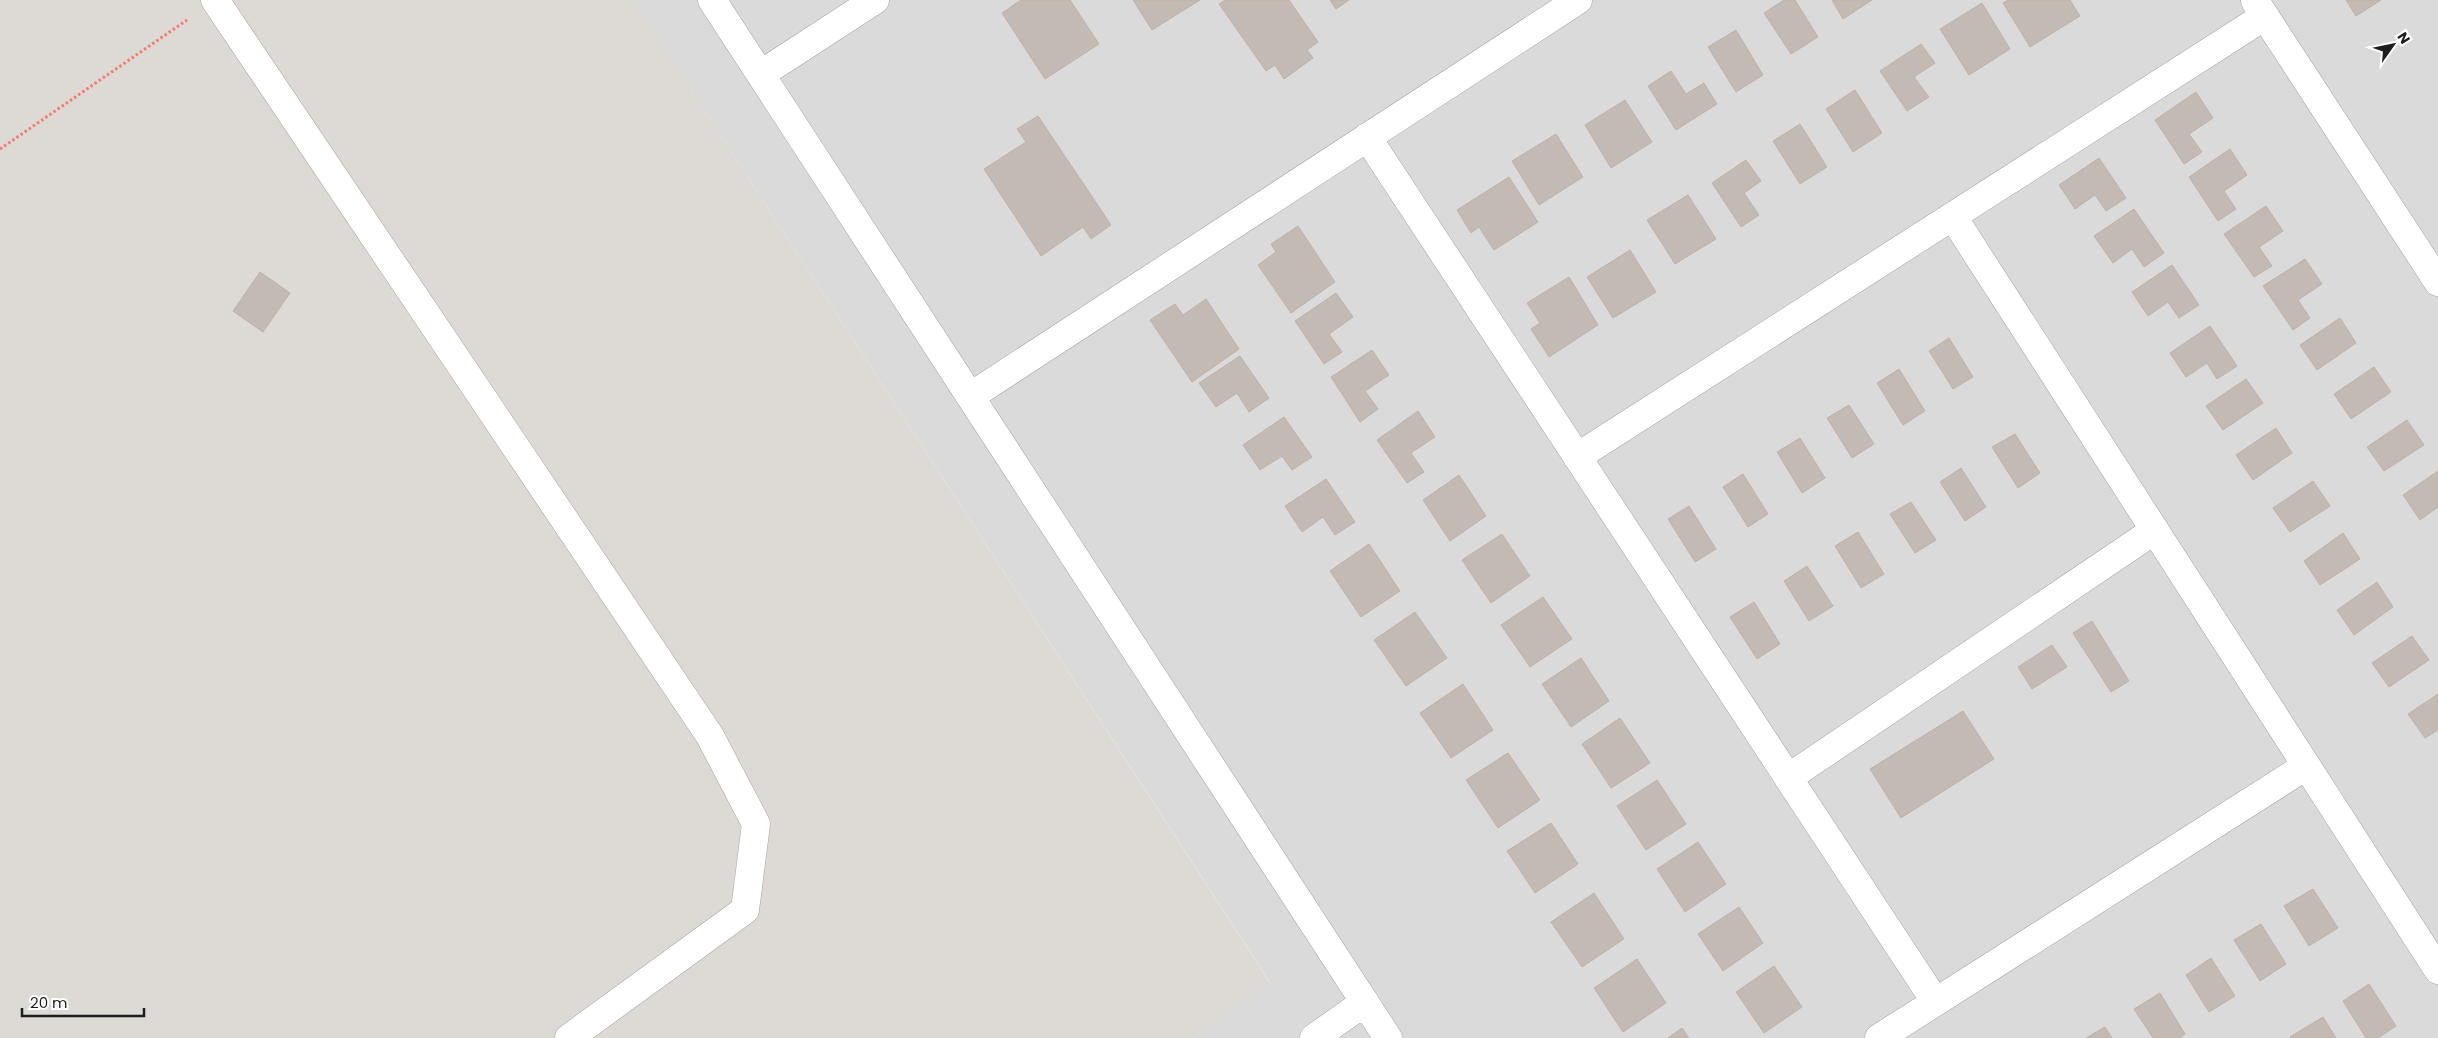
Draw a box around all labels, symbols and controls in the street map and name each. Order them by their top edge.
north arrow [2368,20,2418,70]
text: N [2393,28,2415,48]
scale bar [22,986,145,1018]
text: 20 m [30,992,68,1013]

